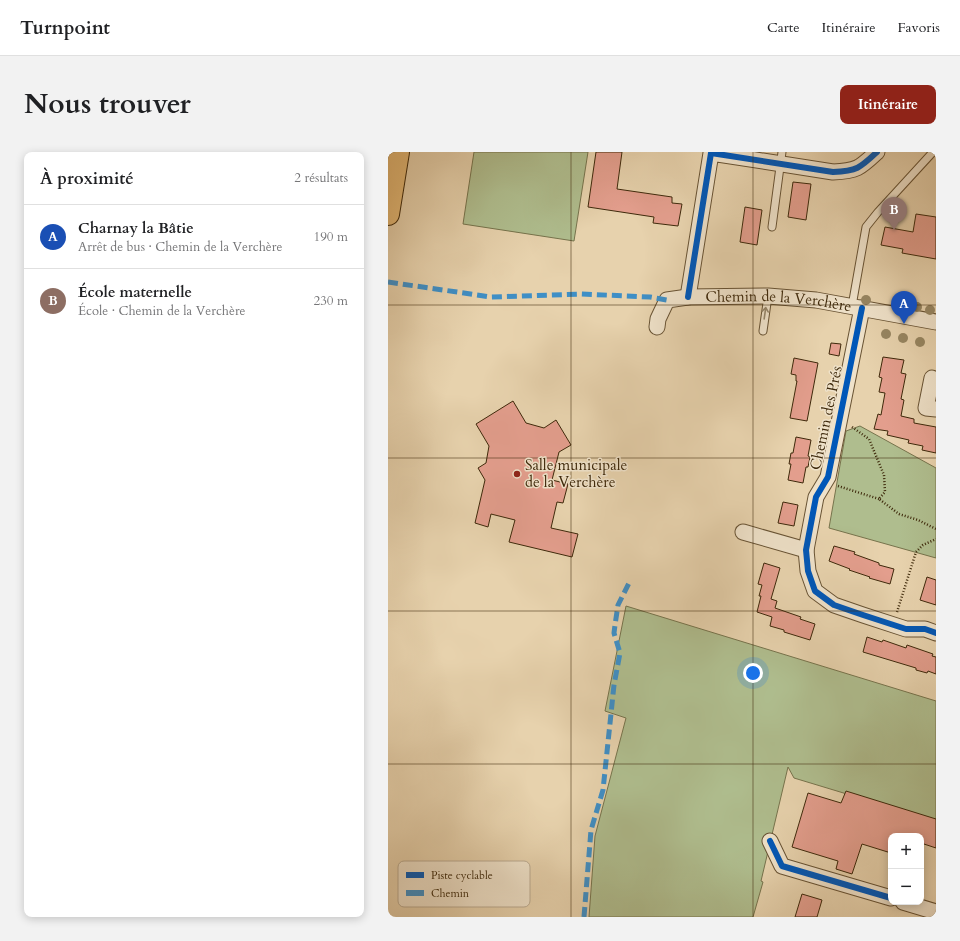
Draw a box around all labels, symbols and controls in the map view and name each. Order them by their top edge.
text: Turnpoint [20,15,110,41]
text: Carte [767,18,800,37]
text: Itinéraire [822,18,876,37]
text: Favoris [898,18,940,37]
text: Nous trouver [24,85,191,123]
button: Itinéraire [840,85,936,124]
text: À proximité [40,167,134,190]
text: 2 résultats [294,169,348,187]
pin: B [881,197,907,230]
text: Charnay la Bâtie [78,218,194,238]
text: A [48,228,58,246]
text: 190 m [314,228,348,246]
text: Arrêt de bus · Chemin de la Verchère [78,238,282,256]
text: École maternelle [78,282,192,302]
street label: Chemin de la Verchère [705,286,853,316]
pin: A [891,291,917,324]
text: B [48,292,58,310]
text: 230 m [314,292,348,310]
text: École · Chemin de la Verchère [78,302,246,320]
one-way arrow [761,307,769,320]
street label: Chemin des Prés [805,364,847,472]
place label: Salle municipale de la Verchère [525,455,627,492]
marker: Salle municipale de la Verchère [512,469,522,479]
your location [743,663,763,683]
map controls [888,833,924,905]
button: + [888,833,924,869]
legend [398,861,530,907]
text: Piste cyclable [431,868,493,883]
button: − [888,869,924,905]
text: Chemin [431,886,470,901]

